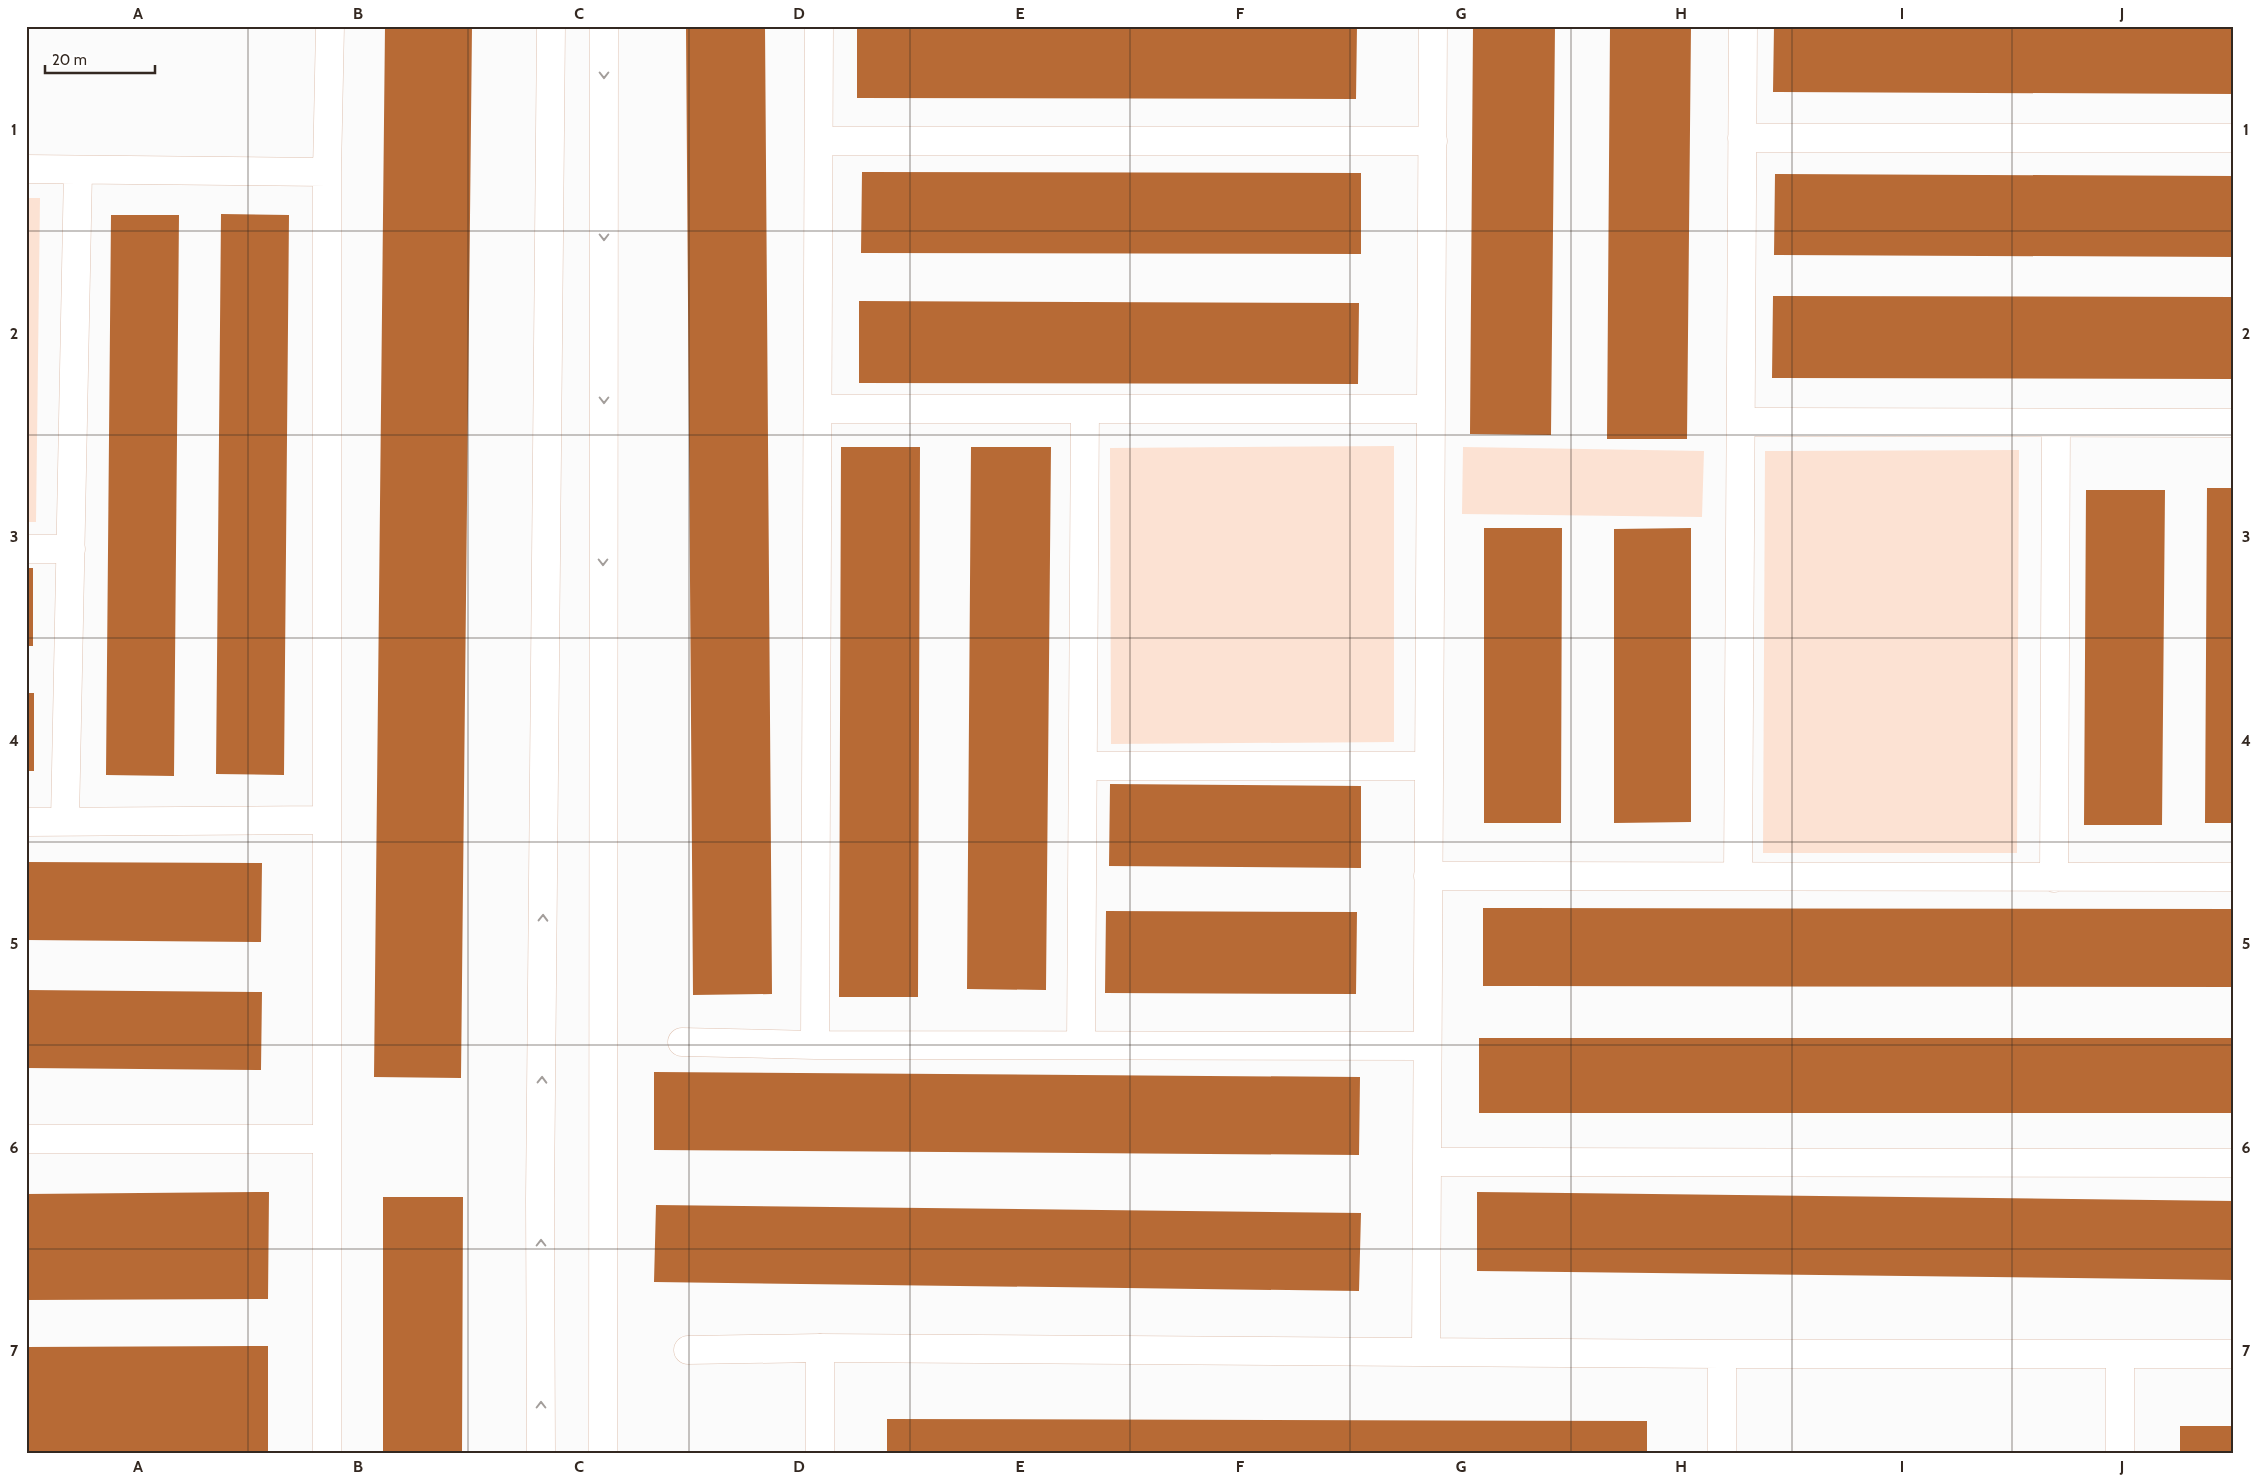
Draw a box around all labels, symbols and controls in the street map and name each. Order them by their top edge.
text: A [133,4,143,23]
text: B [353,4,363,23]
text: C [574,4,584,23]
text: D [793,4,805,23]
text: E [1015,4,1025,23]
text: F [1236,4,1245,23]
text: G [1456,4,1466,23]
text: H [1675,4,1687,23]
text: I [1900,4,1904,23]
text: J [2119,4,2124,23]
scale bar [45,42,155,74]
text: 20 m [52,51,87,69]
one-way arrow [599,72,609,79]
text: 1 [11,120,17,139]
text: 1 [2243,120,2249,139]
one-way arrow [599,234,609,242]
text: 2 [10,324,18,343]
text: 2 [2242,324,2250,343]
one-way arrow [599,396,609,404]
text: 3 [10,527,18,546]
text: 3 [2242,527,2250,546]
one-way arrow [598,559,608,567]
text: 4 [9,731,19,750]
text: 4 [2241,731,2251,750]
one-way arrow [538,913,548,921]
text: 5 [10,934,18,953]
text: 5 [2242,934,2250,953]
one-way arrow [536,1076,547,1084]
text: 6 [10,1138,19,1157]
text: 6 [2242,1138,2251,1157]
one-way arrow [536,1238,546,1246]
text: 7 [10,1341,19,1360]
text: 7 [2242,1341,2251,1360]
one-way arrow [536,1401,546,1408]
text: A [133,1457,143,1476]
text: B [353,1457,363,1476]
text: C [574,1457,584,1476]
text: D [793,1457,805,1476]
text: E [1015,1457,1025,1476]
text: F [1236,1457,1245,1476]
text: G [1456,1457,1466,1476]
text: H [1675,1457,1687,1476]
text: I [1900,1457,1904,1476]
text: J [2119,1457,2124,1476]

